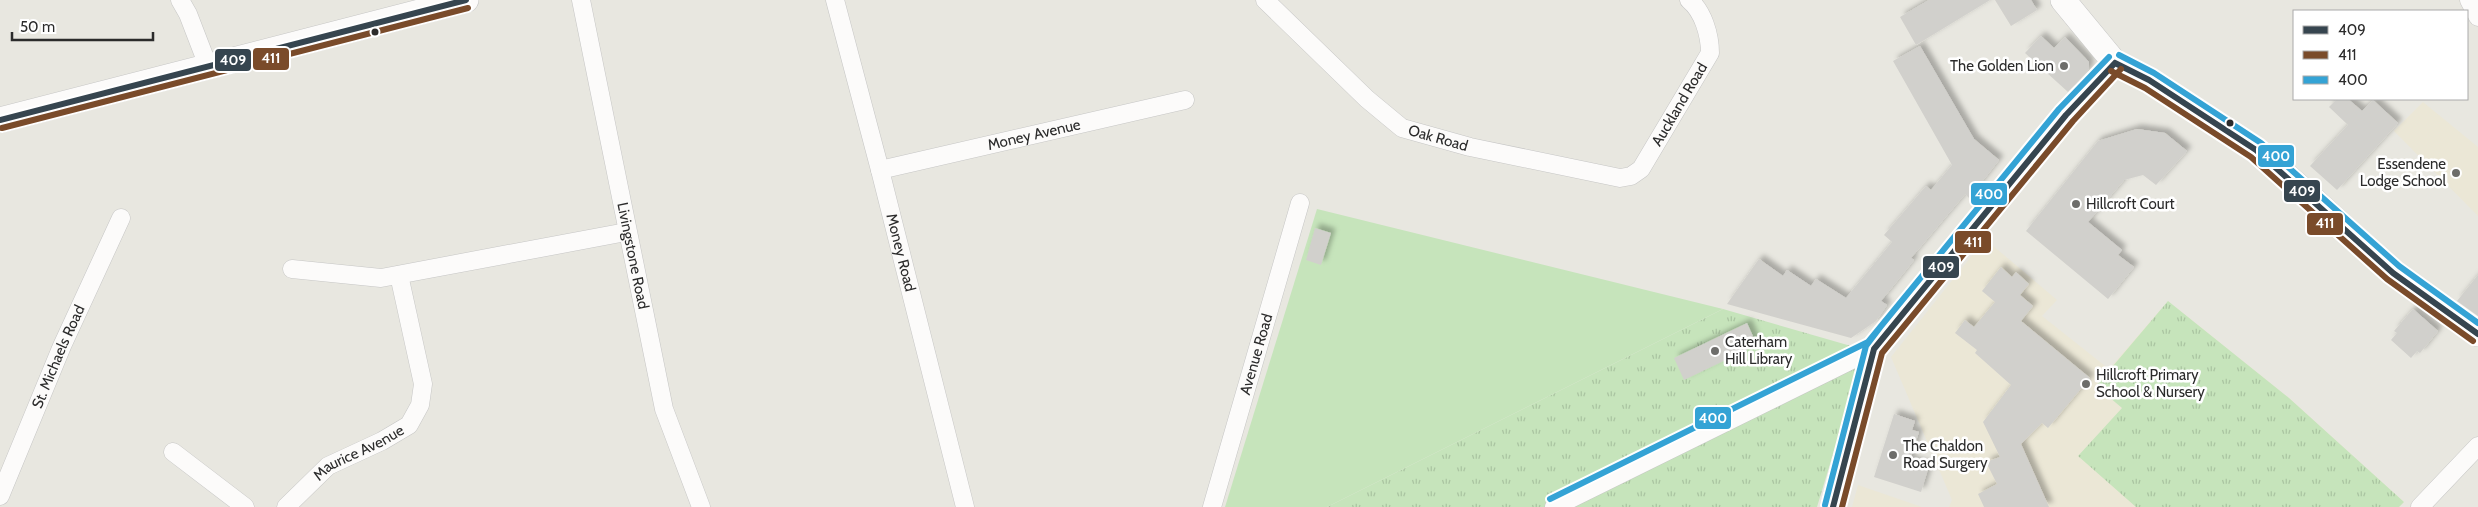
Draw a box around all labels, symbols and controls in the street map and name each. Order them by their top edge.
scale bar [12,10,154,42]
legend [2293,10,2468,100]
text: 50 m [20,18,55,36]
text: 409 [2338,21,2366,39]
unlabelled marker [370,27,380,37]
text: 411 [2338,46,2356,64]
line badge: 411 [252,47,290,71]
line badge: 409 [214,48,252,72]
text: 411 [262,49,280,67]
text: 409 [220,51,246,69]
place label: The Golden Lion [1950,57,2054,75]
street label: Auckland Road [1648,59,1711,149]
marker: The Golden Lion [2058,60,2070,72]
text: 400 [2338,71,2368,89]
street label: Money Avenue [986,115,1083,154]
unlabelled marker [2225,118,2235,128]
street label: Oak Road [1406,121,1470,155]
line badge: 400 [2257,144,2295,168]
text: 400 [2262,147,2290,165]
place label: Essendene Lodge School [2360,155,2446,190]
marker: Essendene Lodge School [2450,167,2462,179]
line badge: 409 [2283,179,2321,203]
line badge: 400 [1970,182,2008,206]
text: 409 [2289,182,2315,200]
text: 400 [1975,185,2003,203]
place label: Hillcroft Court [2086,195,2175,213]
marker: Hillcroft Court [2070,198,2082,210]
street label: Livingstone Road [613,201,653,311]
street label: Money Road [882,212,919,293]
line badge: 411 [2306,212,2344,236]
text: 411 [2316,214,2334,232]
line badge: 411 [1954,230,1992,254]
text: 411 [1964,233,1982,251]
line badge: 409 [1922,255,1960,279]
text: 409 [1928,258,1954,276]
street label: St. Michaels Road [28,302,89,411]
street label: Avenue Road [1236,312,1276,397]
place label: Caterham Hill Library [1725,333,1793,368]
marker: Caterham Hill Library [1709,345,1721,357]
place label: Hillcroft Primary School & Nursery [2096,366,2205,401]
marker: Hillcroft Primary School & Nursery [2080,378,2092,390]
line badge: 400 [1694,406,1732,430]
text: 400 [1699,409,1727,427]
street label: Maurice Avenue [310,421,408,484]
place label: The Chaldon Road Surgery [1903,437,1988,472]
marker: The Chaldon Road Surgery [1887,449,1899,461]

